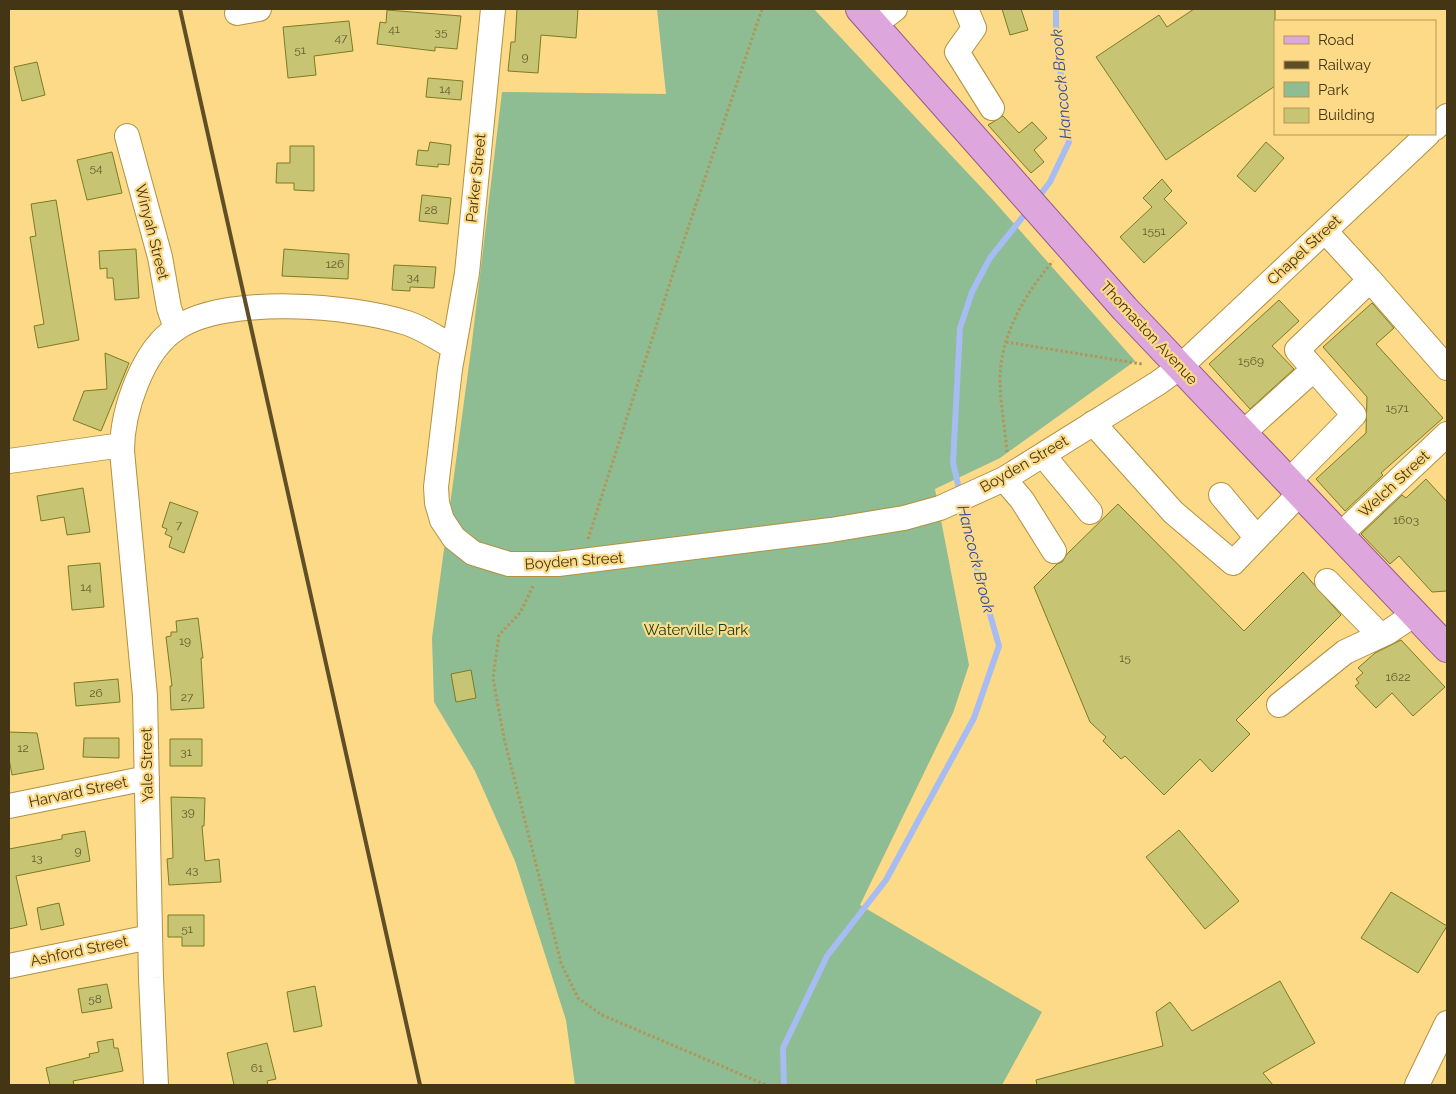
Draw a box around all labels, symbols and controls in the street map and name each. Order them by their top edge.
legend [1274,20,1436,135]
house number: 41 [388,22,400,36]
house number: 35 [435,25,448,39]
water label: Hancock Brook [1047,28,1075,140]
house number: 47 [335,31,348,45]
text: Road [1318,31,1354,49]
house number: 51 [294,43,306,57]
house number: 9 [521,50,529,64]
text: Railway [1318,56,1371,74]
text: Park [1318,81,1349,99]
house number: 14 [439,82,451,96]
text: Building [1318,106,1375,124]
street label: Parker Street [462,133,490,223]
house number: 54 [89,161,103,175]
street label: Winyah Street [131,182,173,282]
house number: 28 [424,203,438,217]
street label: Chapel Street [1263,211,1345,289]
house number: 1551 [1142,224,1166,238]
house number: 126 [326,257,344,271]
house number: 34 [407,270,420,284]
street label: Thomaston Avenue [1097,278,1202,388]
house number: 1569 [1238,354,1264,368]
house number: 1571 [1385,401,1409,415]
street label: Boyden Street [977,432,1071,496]
street label: Welch Street [1355,447,1433,521]
water label: Hancock Brook [953,503,999,615]
house number: 1603 [1393,513,1419,527]
house number: 7 [176,518,183,532]
street label: Boyden Street [524,549,624,573]
house number: 14 [80,580,92,594]
park label: Waterville Park [644,621,748,639]
house number: 19 [179,634,191,648]
house number: 15 [1119,651,1131,665]
house number: 1622 [1386,670,1410,684]
house number: 26 [89,686,103,700]
house number: 27 [181,690,194,704]
street label: Yale Street [137,727,157,803]
house number: 12 [17,741,29,755]
house number: 31 [180,745,192,759]
street label: Harvard Street [27,773,129,811]
house number: 39 [181,805,195,819]
house number: 9 [74,844,82,858]
house number: 13 [31,851,43,865]
house number: 43 [186,863,198,877]
house number: 51 [181,922,193,936]
street label: Ashford Street [29,932,129,970]
house number: 58 [88,992,102,1006]
house number: 61 [251,1061,263,1075]

